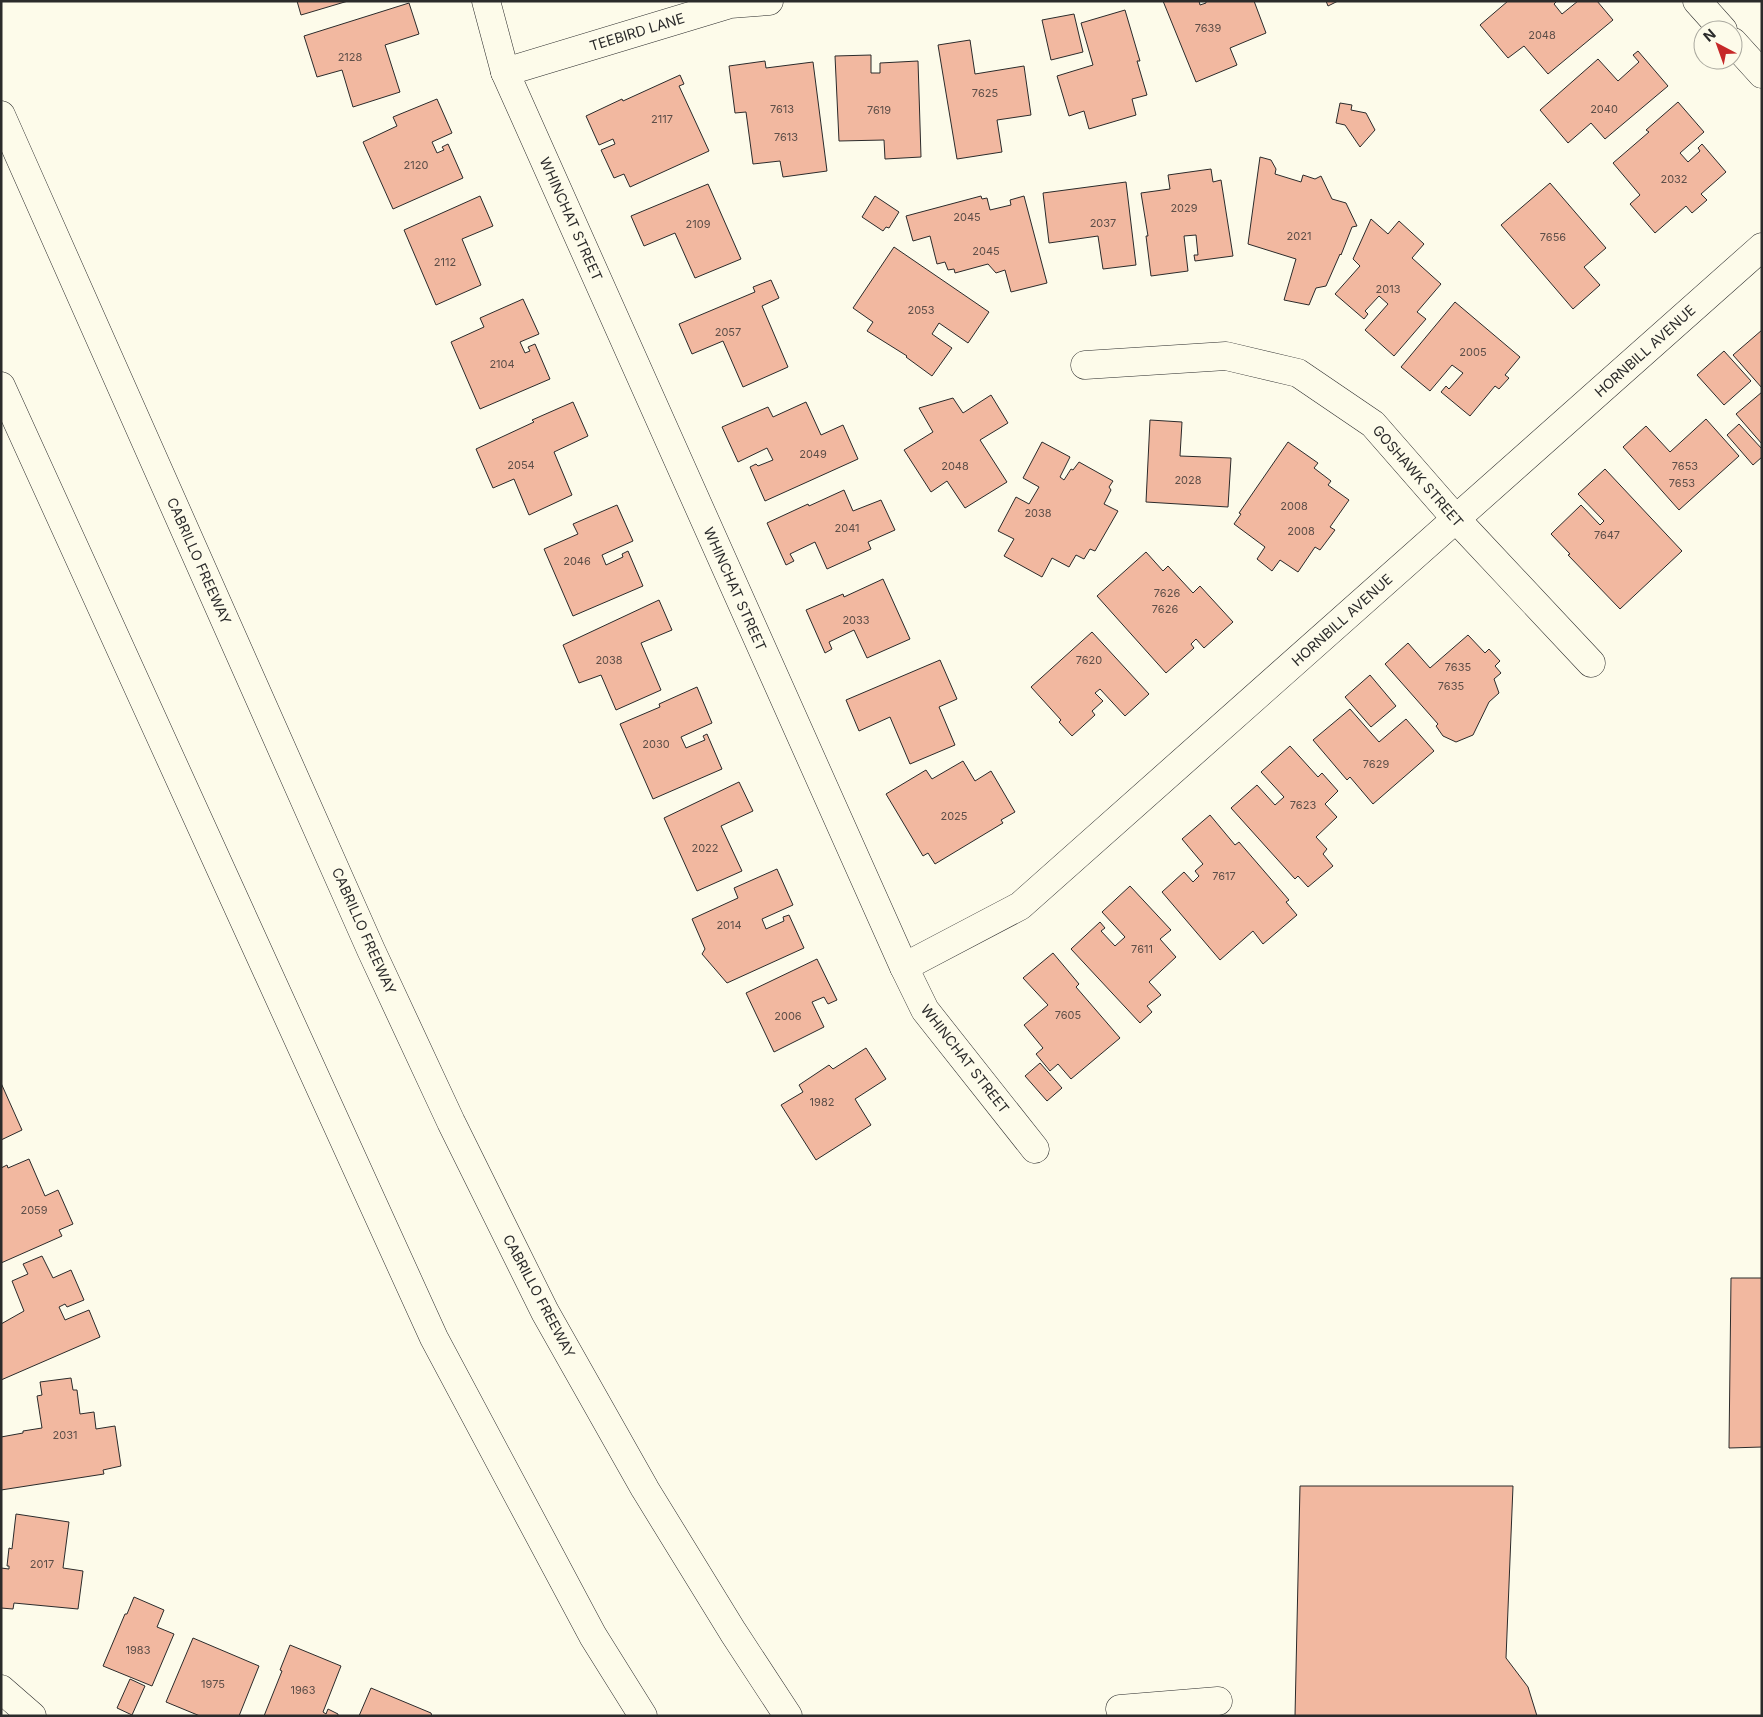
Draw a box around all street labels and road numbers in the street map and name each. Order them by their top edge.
street label: TEEBIRD LANE [587,9,686,54]
street label: WHINCHAT STREET [537,154,606,283]
street label: HORNBILL AVENUE [1591,301,1698,400]
street label: GOSHAWK STREET [1369,421,1467,530]
street label: CABRILLO FREEWAY [164,495,235,627]
street label: WHINCHAT STREET [701,524,770,653]
street label: HORNBILL AVENUE [1288,570,1395,669]
street label: CABRILLO FREEWAY [329,865,400,997]
street label: WHINCHAT STREET [918,1001,1013,1117]
street label: CABRILLO FREEWAY [500,1231,579,1361]

